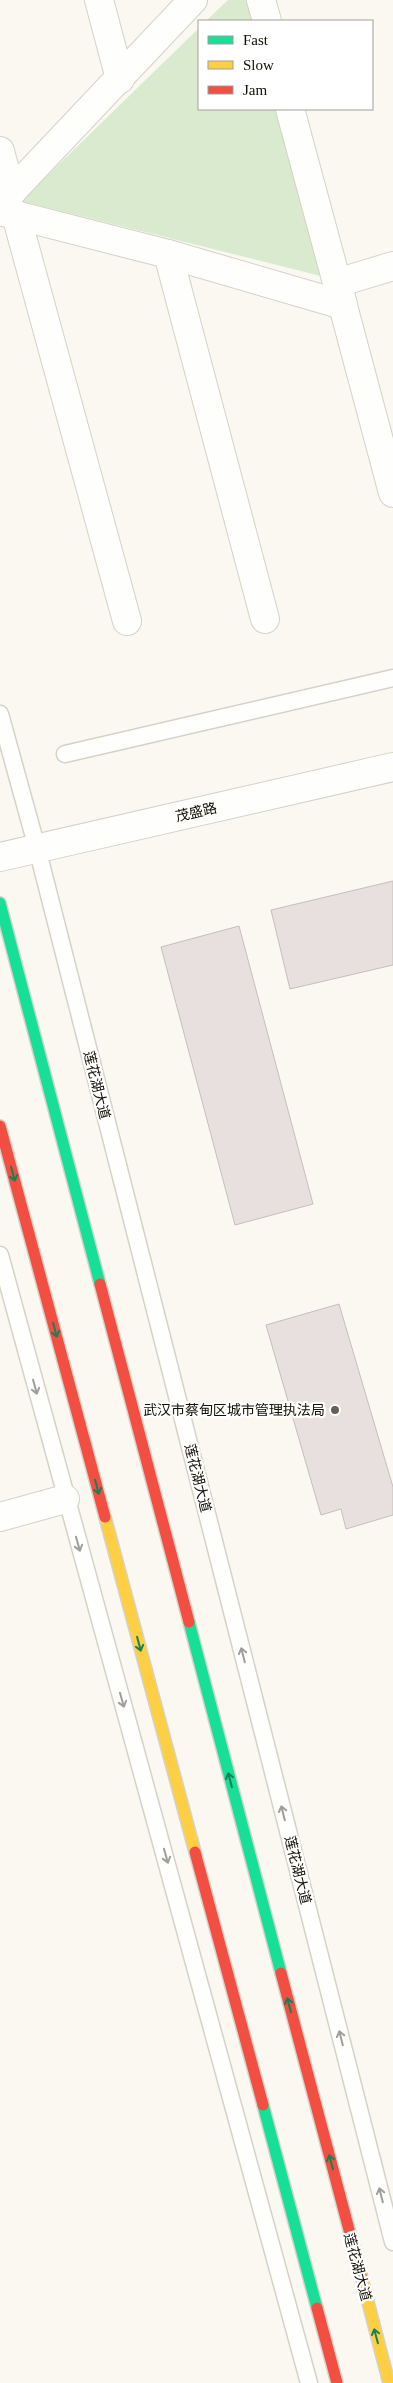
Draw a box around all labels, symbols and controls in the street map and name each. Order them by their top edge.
legend [198,20,373,110]
text: Fast [243,32,269,48]
text: Slow [243,57,274,73]
text: Jam [243,82,267,98]
street label: 茂盛路 [174,799,218,825]
street label: 莲花湖大道 [81,1049,112,1121]
one-way arrow [8,1165,18,1181]
one-way arrow [50,1322,60,1338]
one-way arrow [31,1378,40,1394]
place label: 武汉市蔡甸区城市管理执法局 [143,1402,325,1418]
marker: 武汉市蔡甸区城市管理执法局 [329,1404,341,1416]
street label: 莲花湖大道 [182,1442,213,1514]
one-way arrow [92,1479,102,1495]
one-way arrow [73,1535,83,1551]
one-way arrow [135,1636,144,1652]
one-way arrow [238,1648,247,1664]
one-way arrow [117,1692,127,1708]
one-way arrow [225,1772,234,1788]
one-way arrow [278,1805,287,1821]
street label: 莲花湖大道 [282,1834,313,1906]
one-way arrow [161,1848,171,1864]
one-way arrow [284,1997,293,2013]
one-way arrow [336,2030,345,2046]
one-way arrow [325,2154,335,2170]
one-way arrow [376,2188,385,2204]
street label: 莲花湖大道 [341,2231,374,2303]
one-way arrow [371,2328,380,2344]

